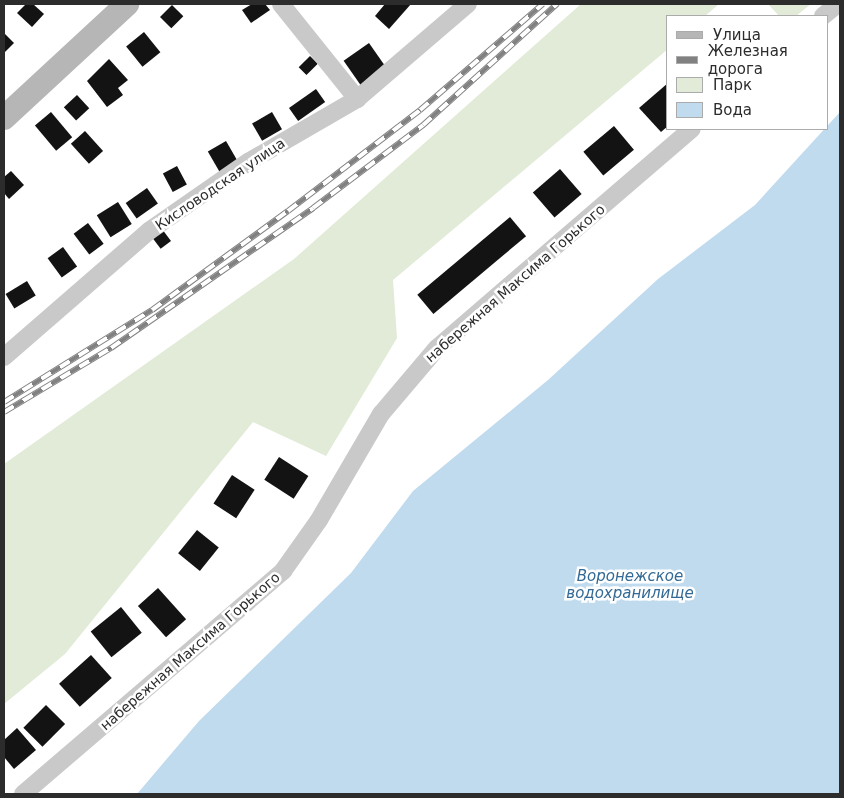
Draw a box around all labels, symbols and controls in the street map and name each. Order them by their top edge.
legend [666,15,829,130]
text: Улица [713,26,761,44]
text: Железная дорога [708,42,788,78]
text: Парк [713,76,752,94]
text: Вода [713,101,752,119]
street label: Кисловодская улица [152,134,288,234]
street label: набережная Максима Горького [422,200,608,366]
water label: Воронежское водохранилище [566,567,694,602]
street label: набережная Максима Горького [97,568,283,734]

